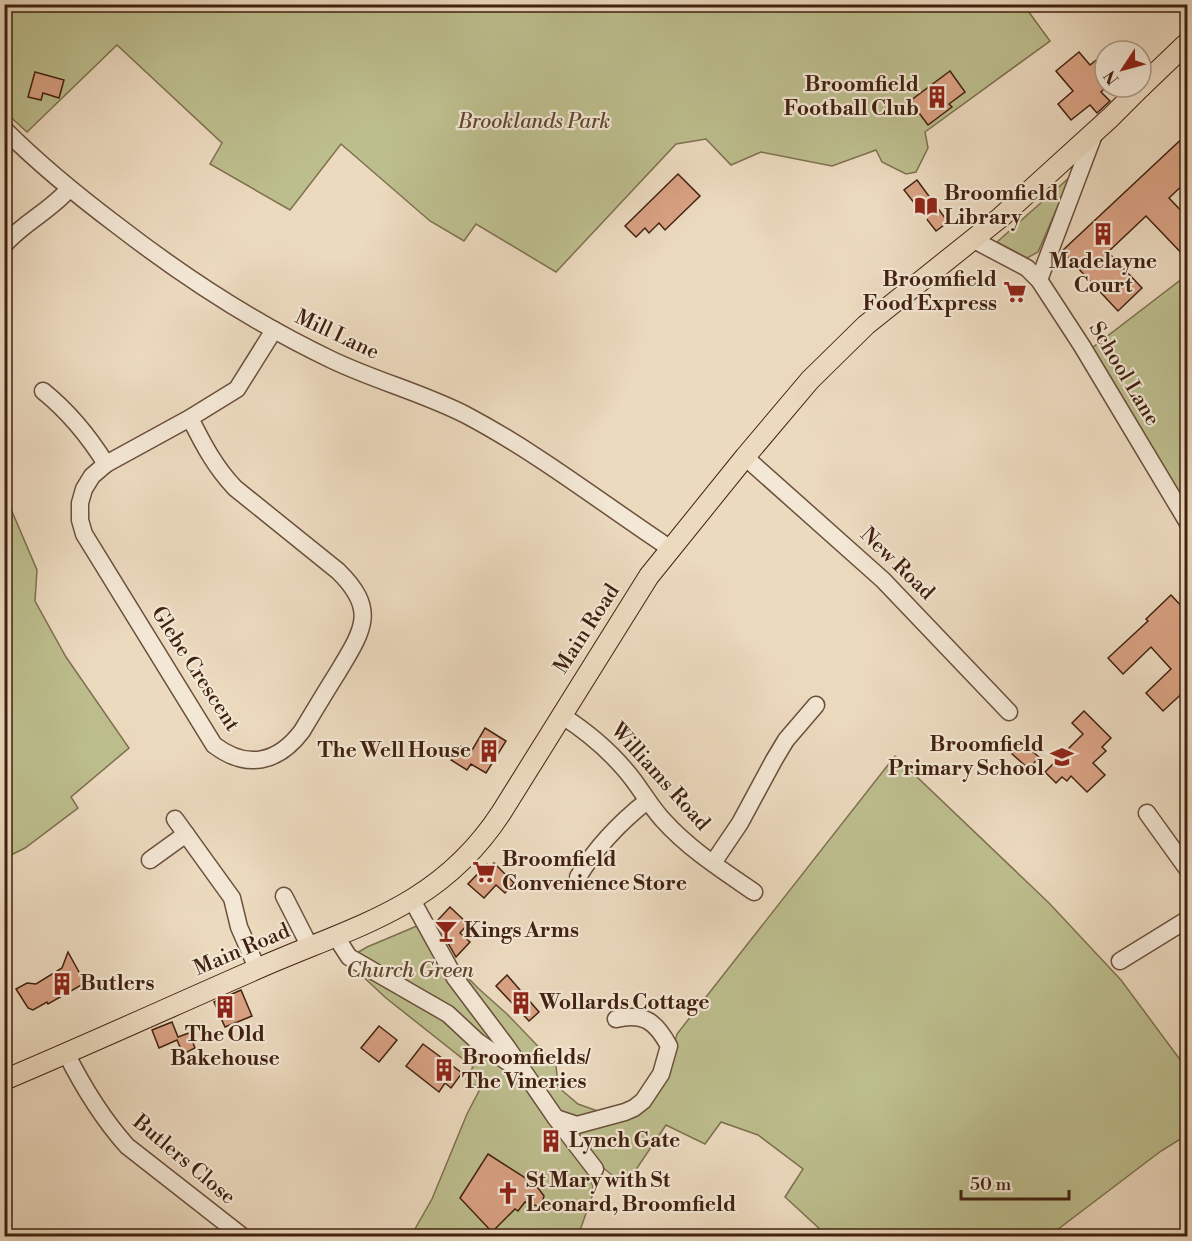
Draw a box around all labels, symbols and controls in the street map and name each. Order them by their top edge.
north arrow [1093,39,1153,99]
text: N [1100,66,1123,88]
place label: Broomfield Football Club [784,72,919,122]
building icon: Broomfield Football Club [924,84,950,110]
park label: Brooklands Park [457,109,610,135]
place label: Broomfield Library [944,181,1058,231]
library icon: Broomfield Library [913,193,939,219]
building icon: Madelayne Court [1090,221,1116,247]
place label: Madelayne Court [1049,249,1157,299]
place label: Broomfield Food Express [863,267,997,317]
supermarket icon: Broomfield Food Express [1002,279,1028,305]
street label: Mill Lane [291,304,383,366]
street label: School Lane [1083,317,1165,431]
street label: New Road [854,522,940,606]
street label: Main Road [548,579,626,679]
street label: Glebe Crescent [145,602,245,737]
street label: Williams Road [604,717,715,836]
place label: Broomfield Primary School [888,732,1044,782]
place label: The Well House [318,738,471,764]
building icon: The Well House [476,738,502,764]
school or university icon: Broomfield Primary School [1049,744,1075,770]
place label: Broomfield Convenience Store [502,847,687,897]
supermarket icon: Broomfield Convenience Store [471,859,497,885]
street label: Main Road [190,918,294,982]
bar icon: Kings Arms [433,918,459,944]
place label: Kings Arms [464,918,579,944]
park label: Church Green [346,958,474,984]
building icon: Butlers [49,971,75,997]
place label: Butlers [80,971,155,997]
building icon: Wollards Cottage [508,990,534,1016]
place label: Wollards Cottage [538,990,709,1016]
building icon: The Old Bakehouse [212,994,238,1020]
place label: The Old Bakehouse [170,1022,280,1072]
place label: Broomfields/ The Vineries [462,1045,591,1095]
building icon: Broomfields/ The Vineries [431,1057,457,1083]
street label: Butlers Close [127,1109,241,1210]
building icon: Lynch Gate [538,1128,564,1154]
place label: Lynch Gate [569,1128,680,1154]
scale bar [961,1163,1069,1201]
place label: St Mary with St Leonard, Broomfield [526,1168,736,1218]
text: 50 m [970,1173,1012,1196]
church icon: St Mary with St Leonard, Broomfield [495,1180,521,1206]

